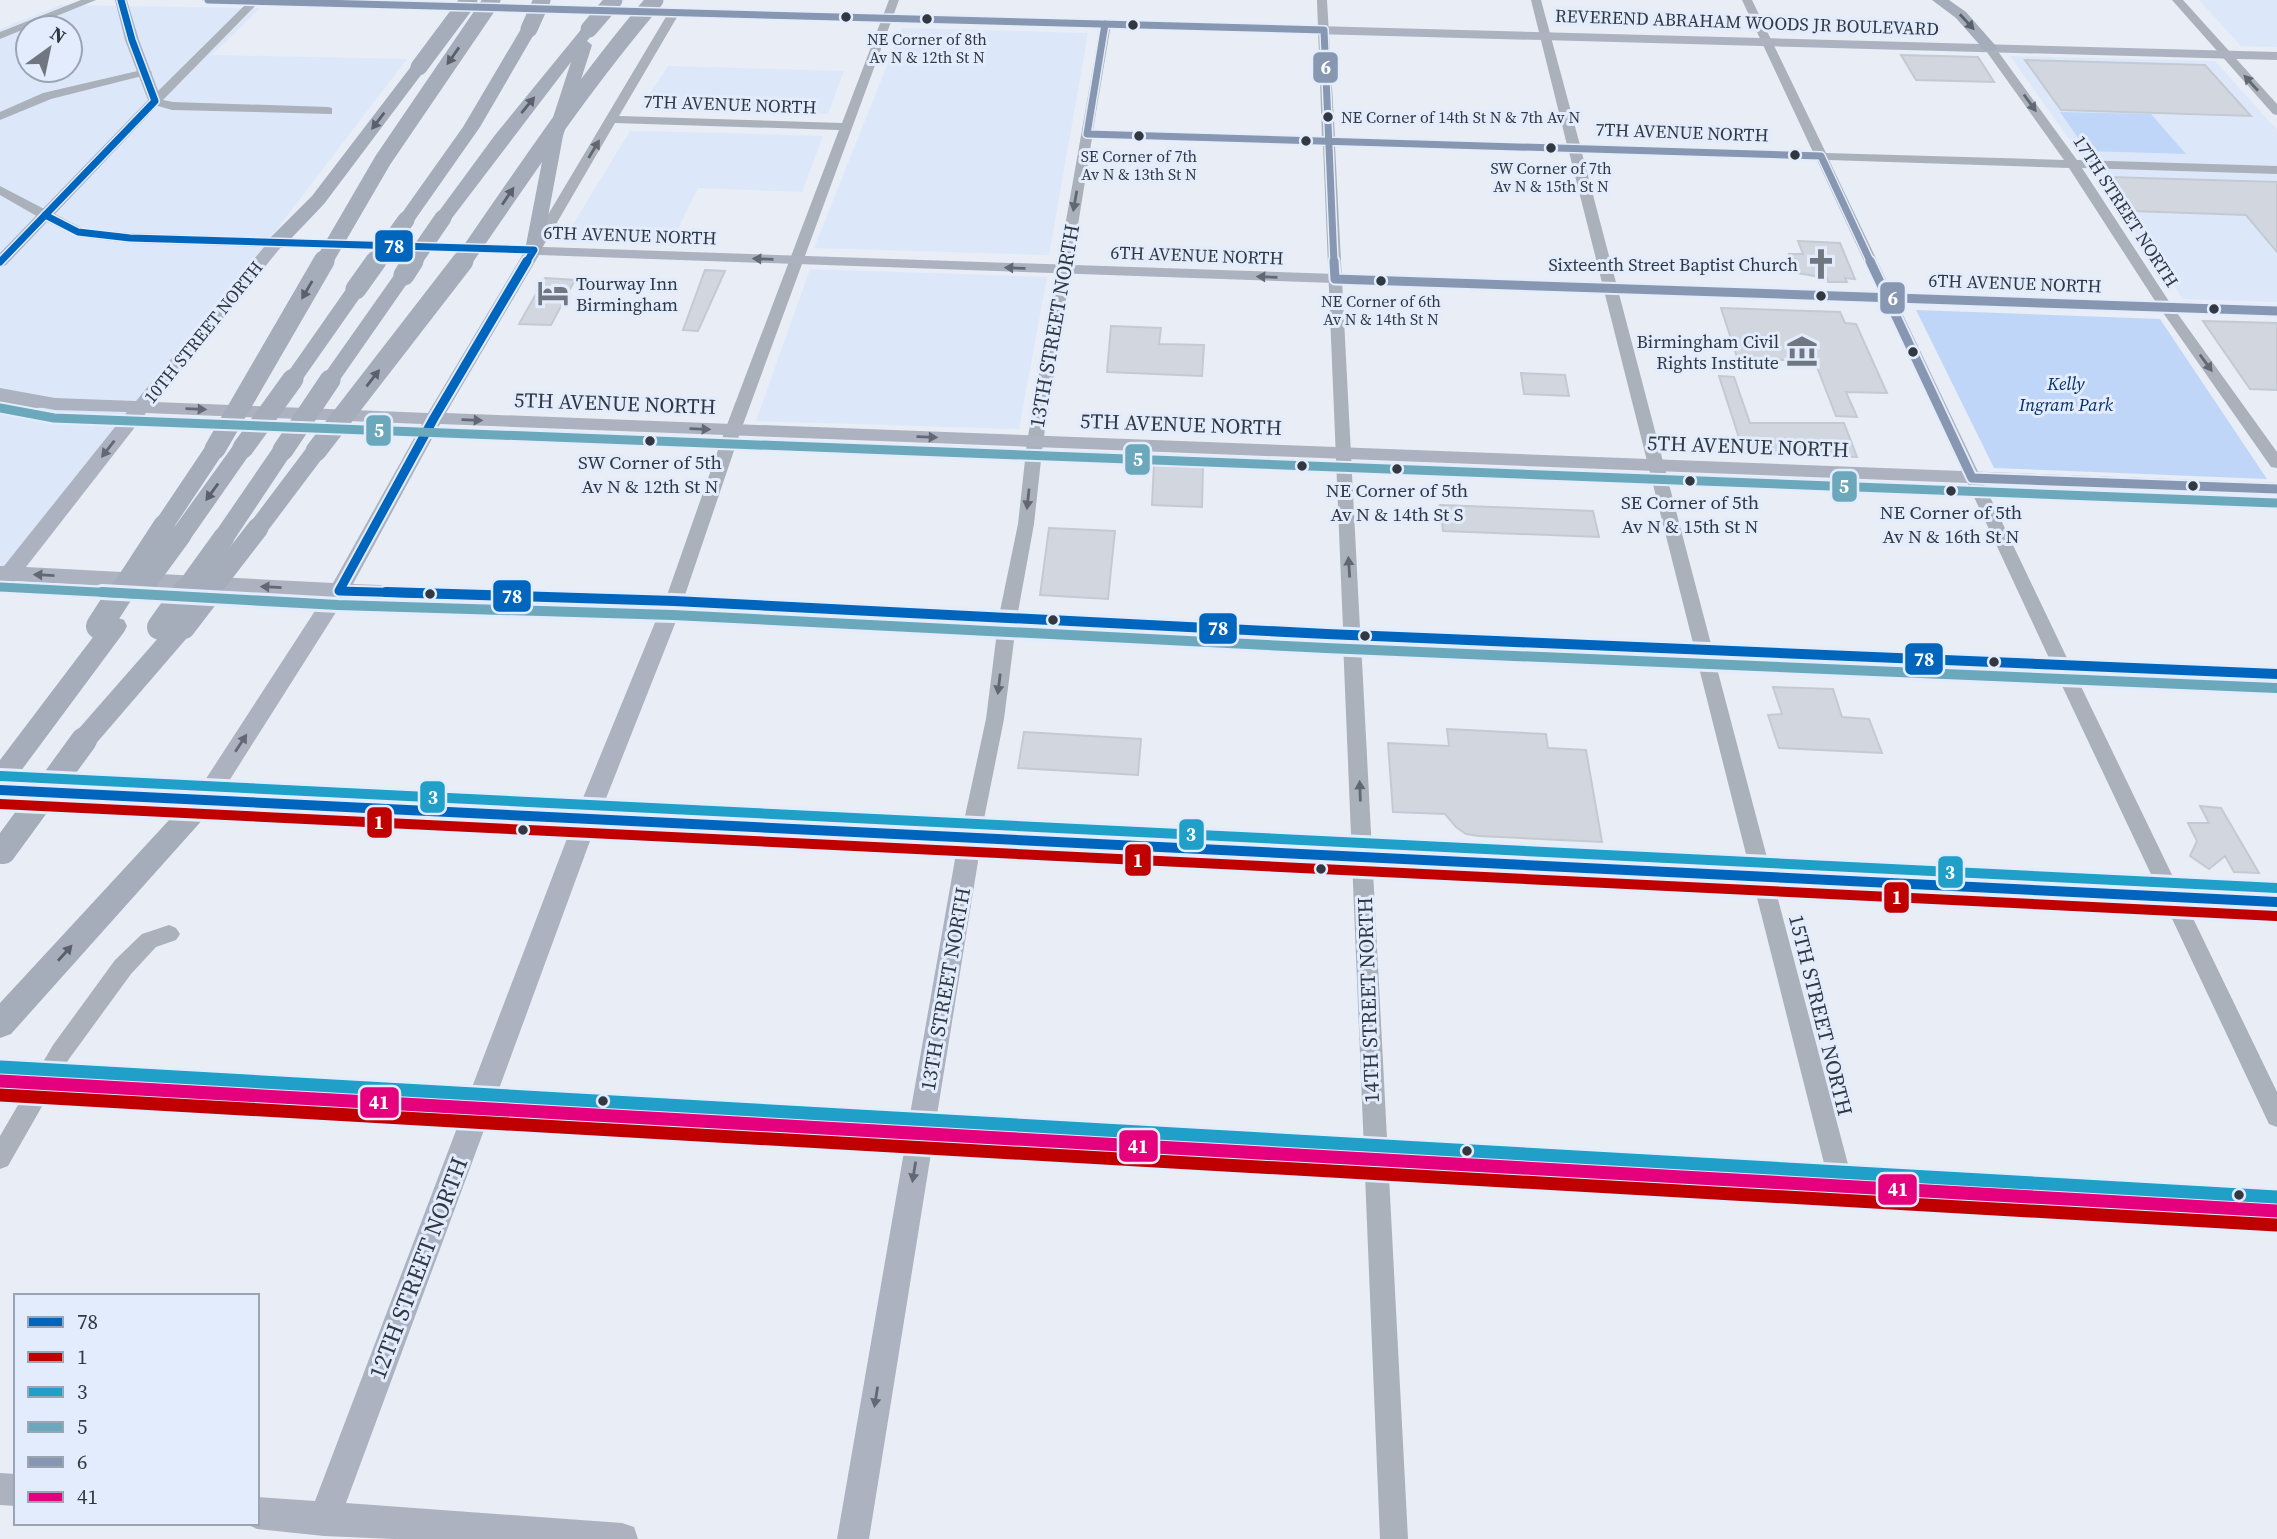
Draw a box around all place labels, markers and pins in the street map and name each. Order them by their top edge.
unlabelled marker [839,10,853,24]
marker: NE Corner of 8th Av N & 12th St N [920,12,934,26]
unlabelled marker [1126,18,1140,32]
place label: NE Corner of 8th Av N & 12th St N [867,28,987,68]
place label: NE Corner of 14th St N & 7th Av N [1341,106,1580,128]
marker: NE Corner of 14th St N & 7th Av N [1321,110,1335,124]
marker: SE Corner of 7th Av N & 13th St N [1132,129,1146,143]
unlabelled marker [1299,134,1313,148]
marker: SW Corner of 7th Av N & 15th St N [1544,141,1558,155]
place label: SE Corner of 7th Av N & 13th St N [1081,145,1198,185]
unlabelled marker [1788,148,1802,162]
place label: SW Corner of 7th Av N & 15th St N [1490,157,1612,197]
church icon: Sixteenth Street Baptist Church [1804,247,1838,281]
place label: Sixteenth Street Baptist Church [1548,252,1798,277]
place label: Tourway Inn Birmingham [576,271,678,317]
marker: NE Corner of 6th Av N & 14th St N [1374,274,1388,288]
hotel icon: Tourway Inn Birmingham [536,276,570,310]
unlabelled marker [1814,289,1828,303]
place label: NE Corner of 6th Av N & 14th St N [1321,290,1441,330]
unlabelled marker [2207,302,2221,316]
place label: Birmingham Civil Rights Institute [1636,329,1779,375]
museum icon: Birmingham Civil Rights Institute [1785,334,1819,368]
unlabelled marker [1906,345,1920,359]
marker: SW Corner of 5th Av N & 12th St N [643,434,657,448]
place label: SW Corner of 5th Av N & 12th St N [578,449,722,499]
unlabelled marker [1295,459,1309,473]
marker: NE Corner of 5th Av N & 14th St S [1390,462,1404,476]
marker: SE Corner of 5th Av N & 15th St N [1683,474,1697,488]
place label: NE Corner of 5th Av N & 14th St S [1326,477,1468,527]
unlabelled marker [2186,479,2200,493]
marker: NE Corner of 5th Av N & 16th St N [1944,484,1958,498]
place label: SE Corner of 5th Av N & 15th St N [1621,489,1759,539]
place label: NE Corner of 5th Av N & 16th St N [1880,499,2022,549]
unlabelled marker [423,587,437,601]
unlabelled marker [1046,613,1060,627]
unlabelled marker [1358,629,1372,643]
unlabelled marker [1987,655,2001,669]
unlabelled marker [516,823,530,837]
unlabelled marker [1314,862,1328,876]
unlabelled marker [596,1094,610,1108]
unlabelled marker [1460,1144,1474,1158]
unlabelled marker [2232,1188,2246,1202]

